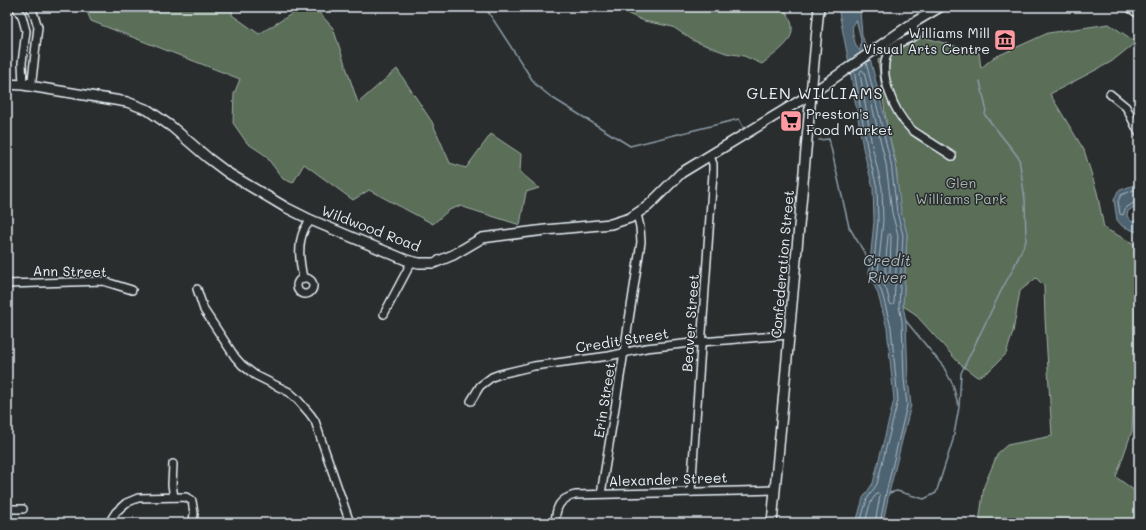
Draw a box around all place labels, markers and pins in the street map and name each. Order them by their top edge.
place label: Williams Mill Visual Arts Centre [863,23,990,58]
museum icon: Williams Mill Visual Arts Centre [992,27,1018,53]
place label: Preston's Food Market [806,104,893,139]
supermarket icon: Preston's Food Market [778,108,804,134]

